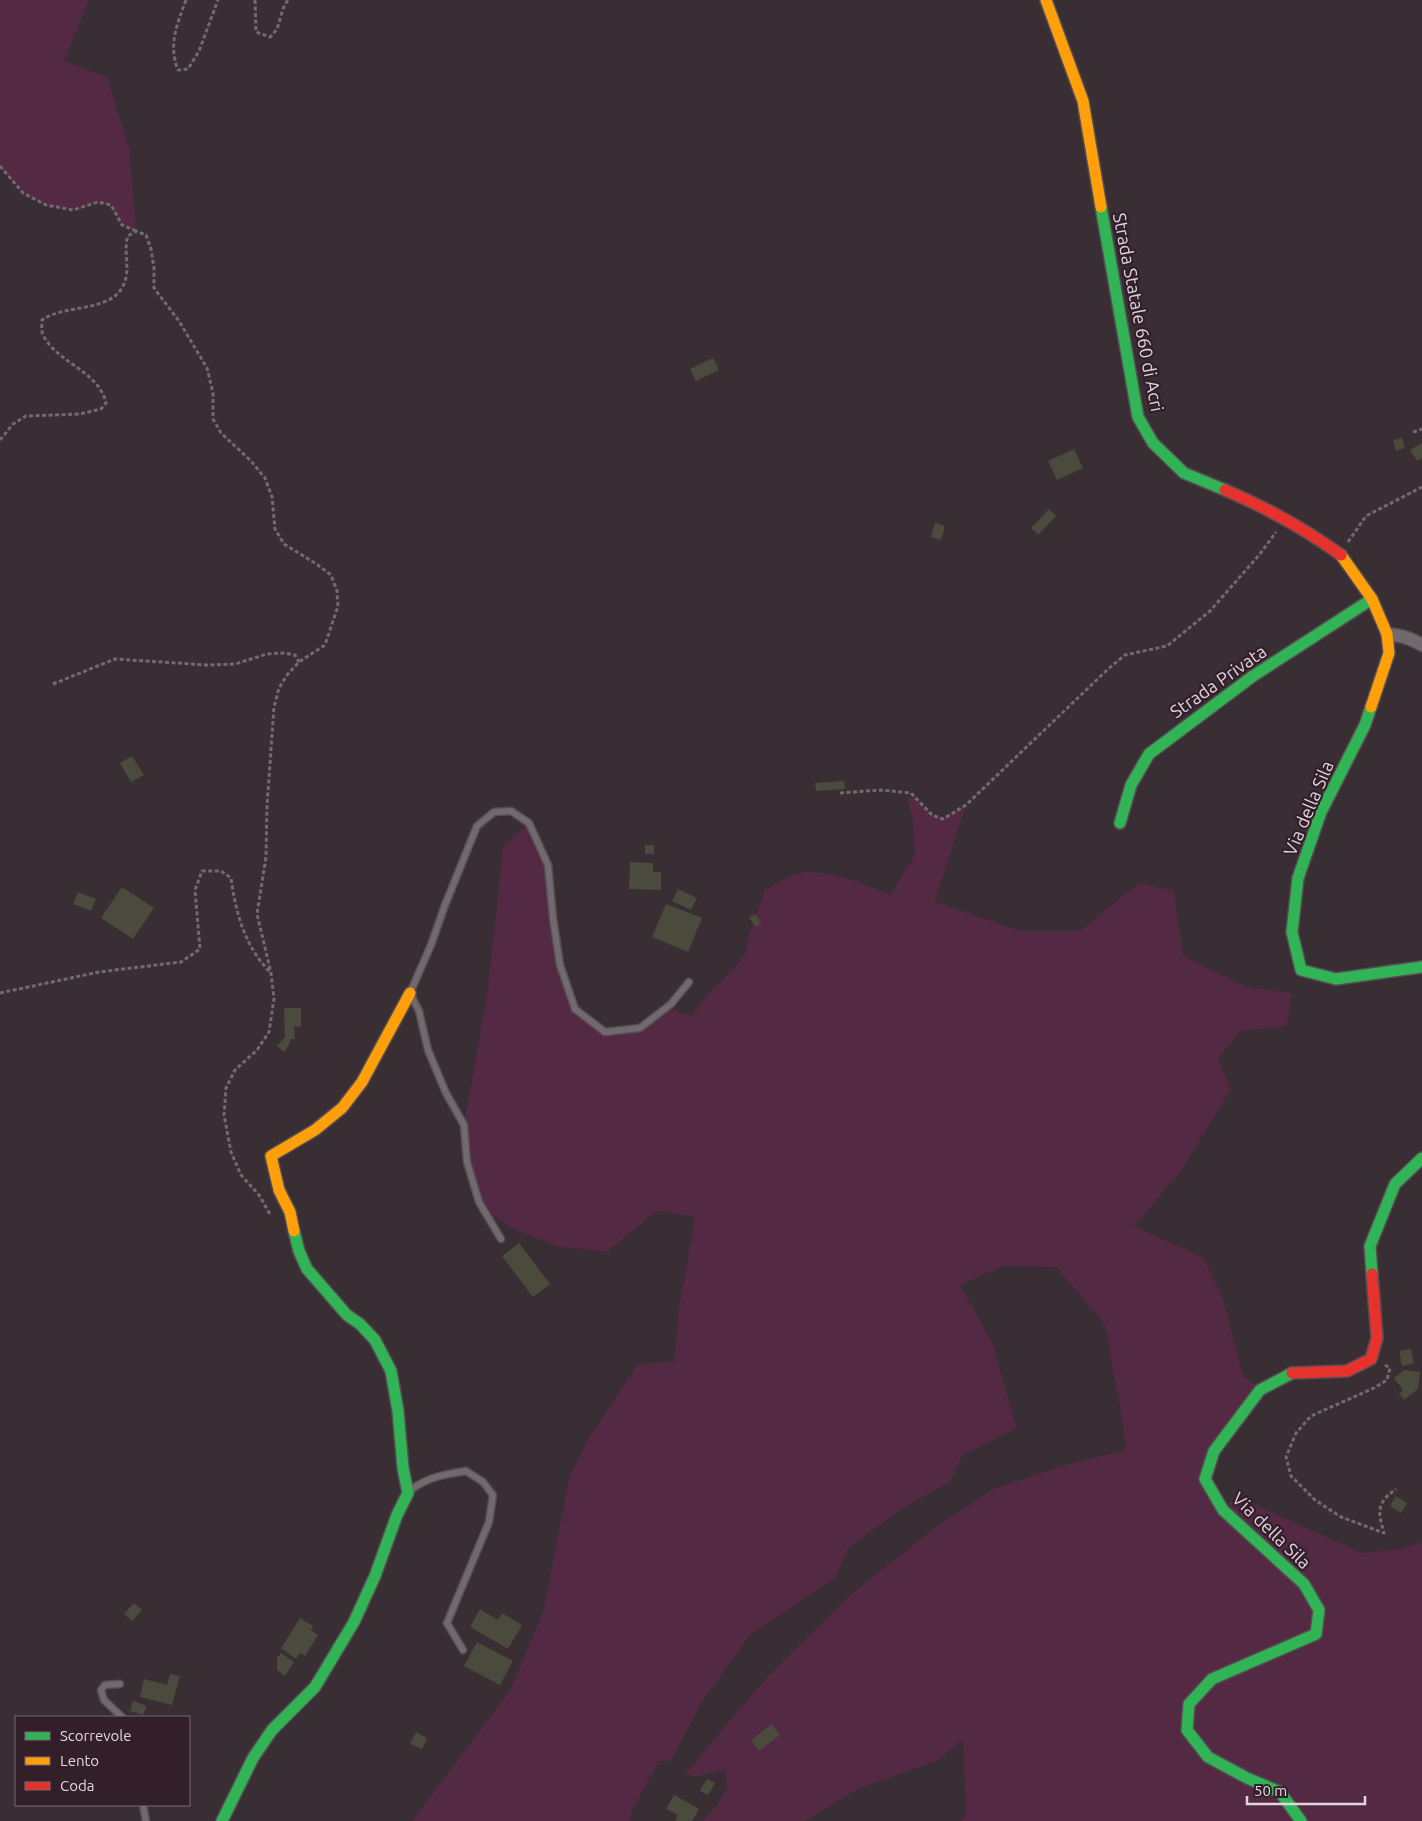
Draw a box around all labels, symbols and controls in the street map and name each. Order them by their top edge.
street label: Strada Statale 660 di Acri [1110,211,1168,413]
street label: Strada Privata [1166,640,1270,722]
street label: Via della Sila [1279,758,1337,858]
street label: Via della Sila [1229,1488,1315,1572]
legend [15,1716,190,1806]
text: Scorrevole [60,1727,131,1744]
text: Lento [60,1752,99,1769]
scale bar [1247,1774,1364,1806]
text: Coda [60,1777,94,1794]
text: 50 m [1254,1782,1287,1799]

